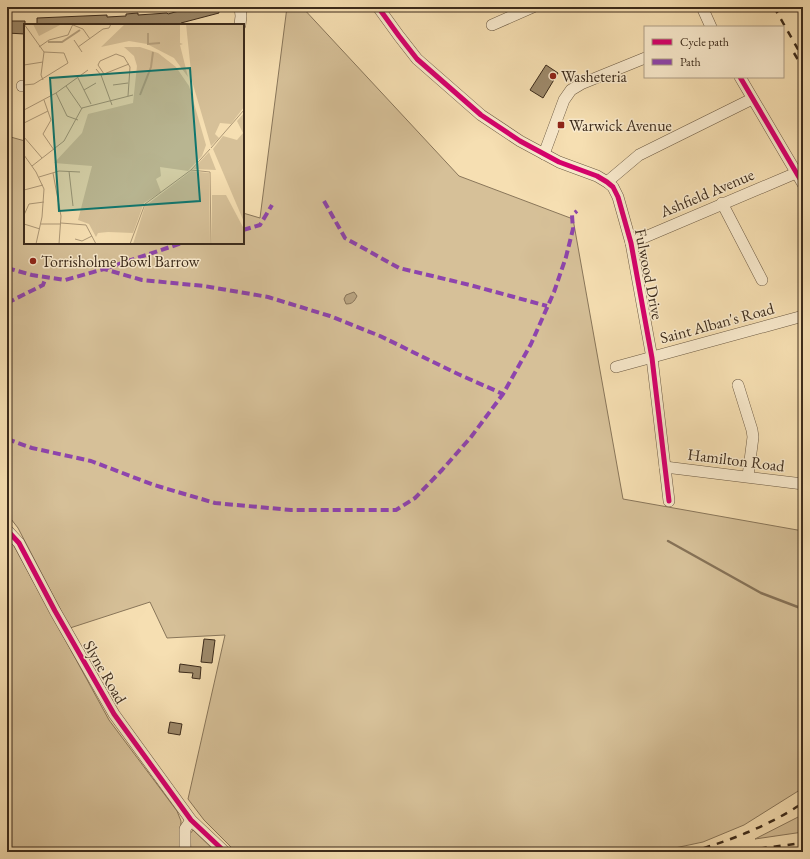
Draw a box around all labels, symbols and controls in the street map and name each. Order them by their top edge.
inset map [24,24,244,244]
legend [644,26,784,78]
text: Cycle path [680,34,729,50]
text: Path [680,54,701,70]
place label: Washeteria [561,66,628,87]
marker: Washeteria [548,71,558,81]
place label: Warwick Avenue [569,115,672,136]
marker: Warwick Avenue [556,120,566,130]
street label: Ashfield Avenue [656,164,757,223]
street label: Fulwood Drive [630,227,668,321]
place label: Torrisholme Bowl Barrow [41,251,201,272]
marker: Torrisholme Bowl Barrow [28,256,38,266]
street label: Saint Alban's Road [658,297,777,348]
street label: Hamilton Road [686,444,787,476]
street label: Slyne Road [78,637,132,708]

